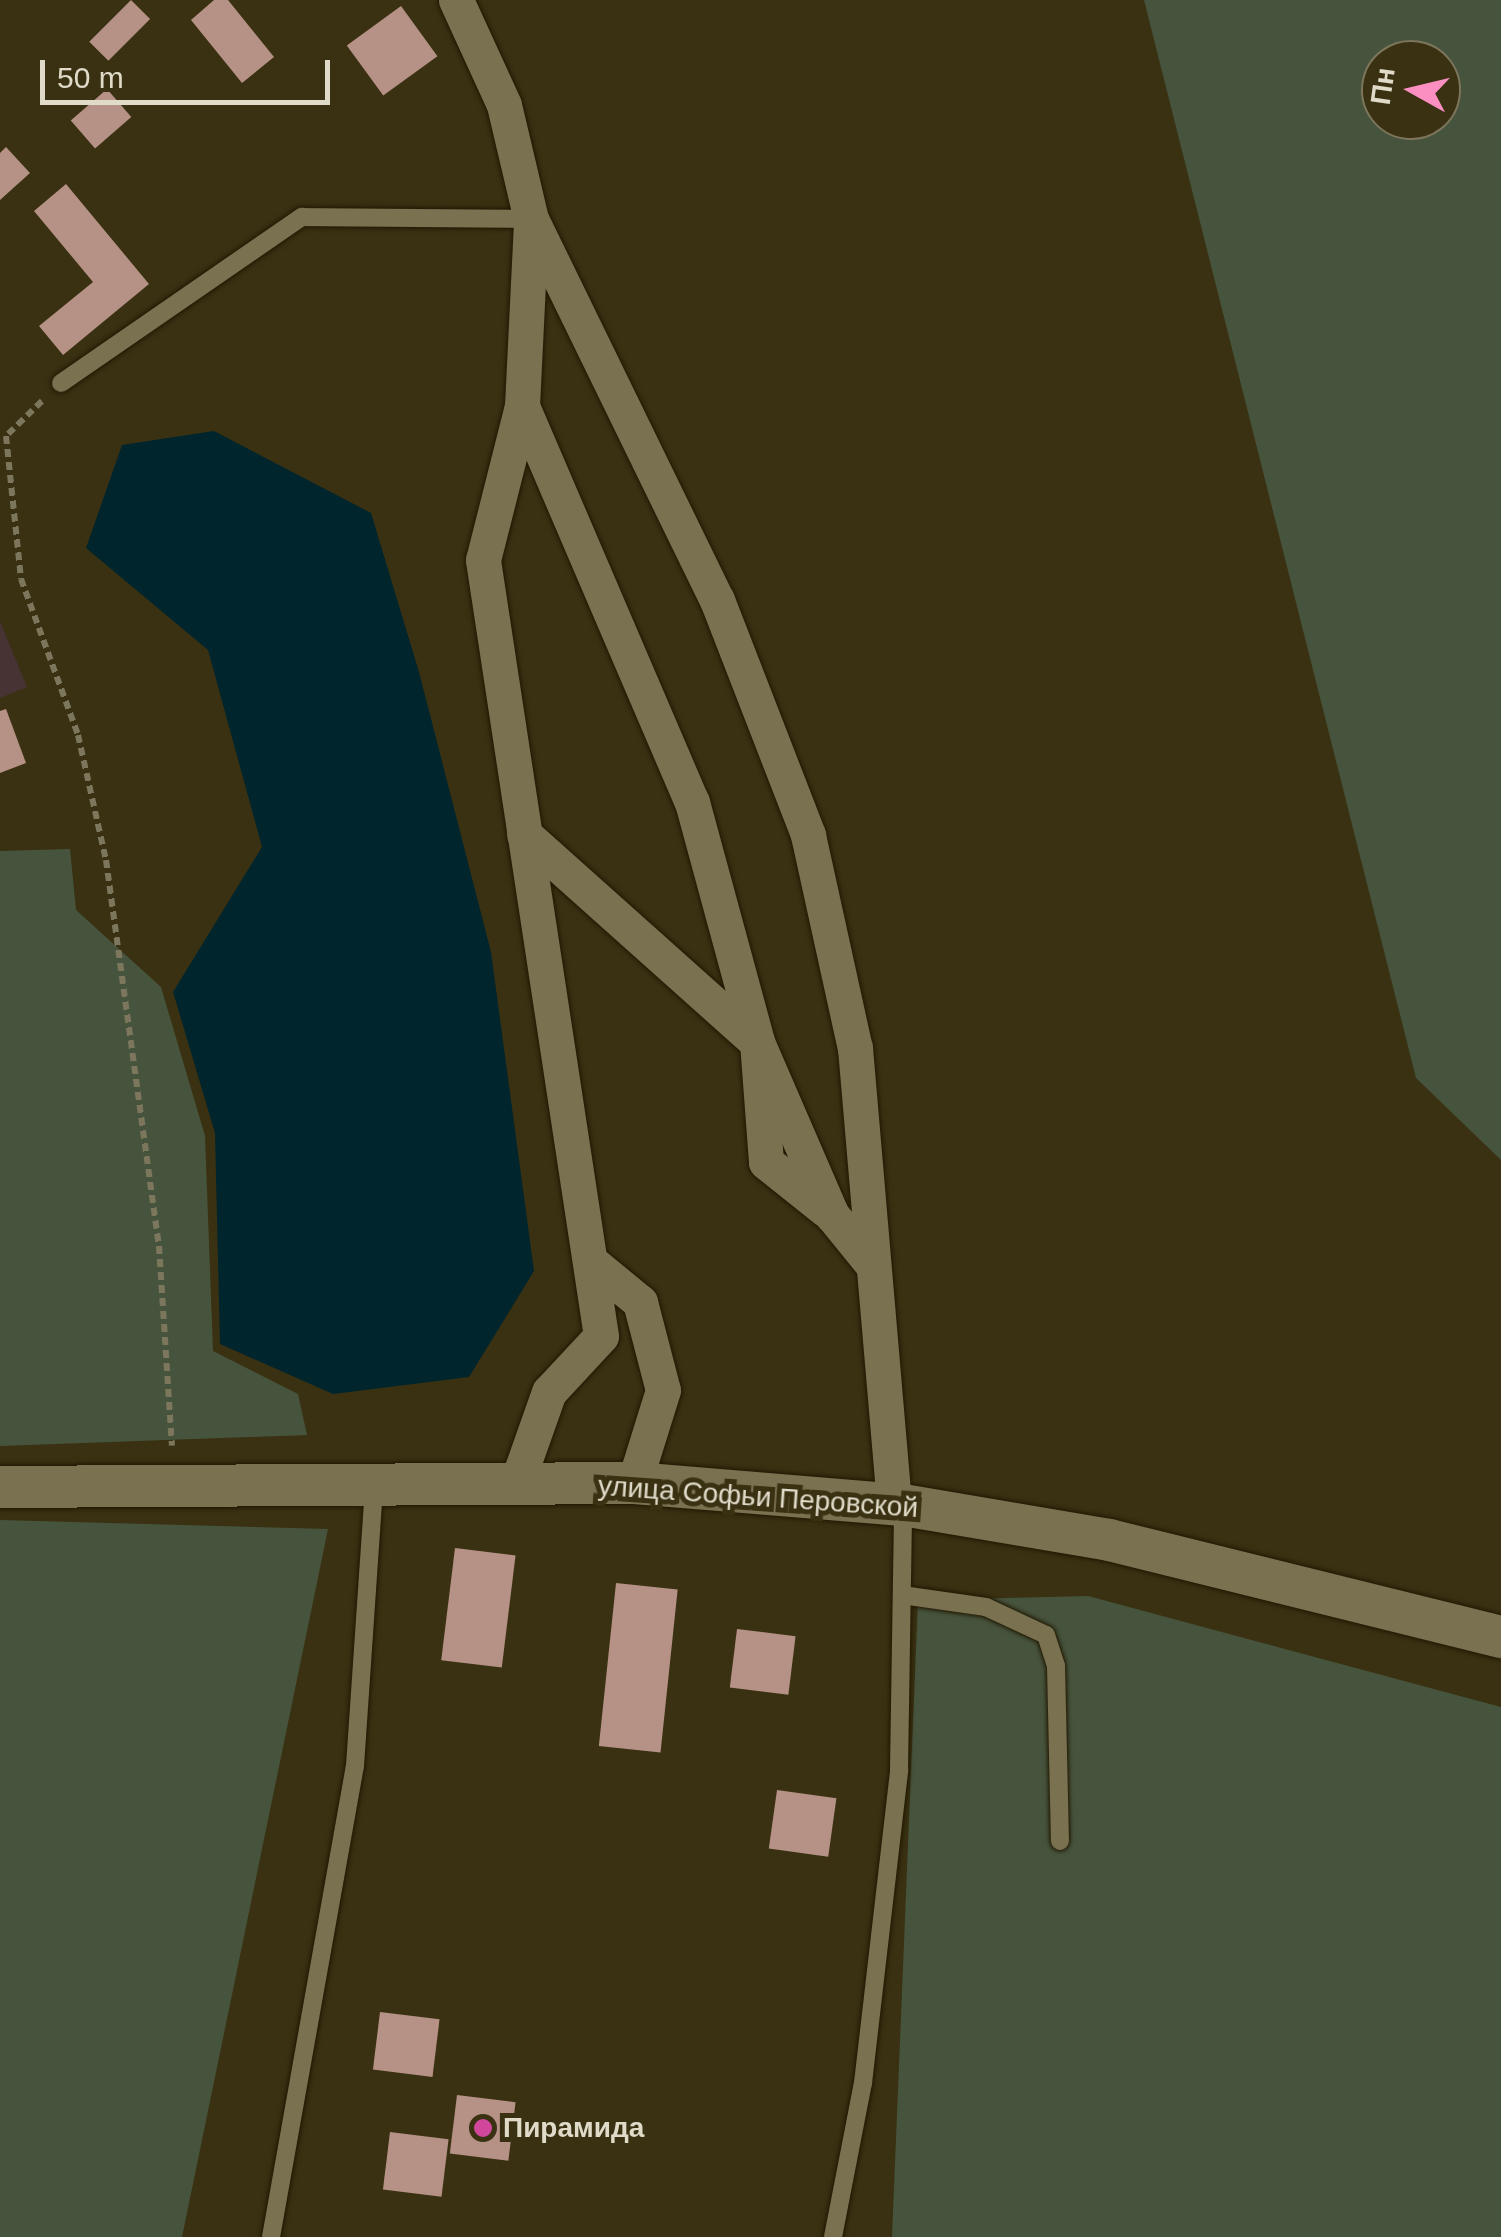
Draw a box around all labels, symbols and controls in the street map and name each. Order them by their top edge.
scale bar [45,40,335,102]
north arrow [1361,40,1461,140]
text: 50 m [57,61,124,94]
text: Пн [1365,66,1401,107]
street label: улица Софьи Перовской [597,1469,919,1525]
place label: Пирамида [503,2111,644,2145]
marker: Пирамида [472,2117,494,2139]

